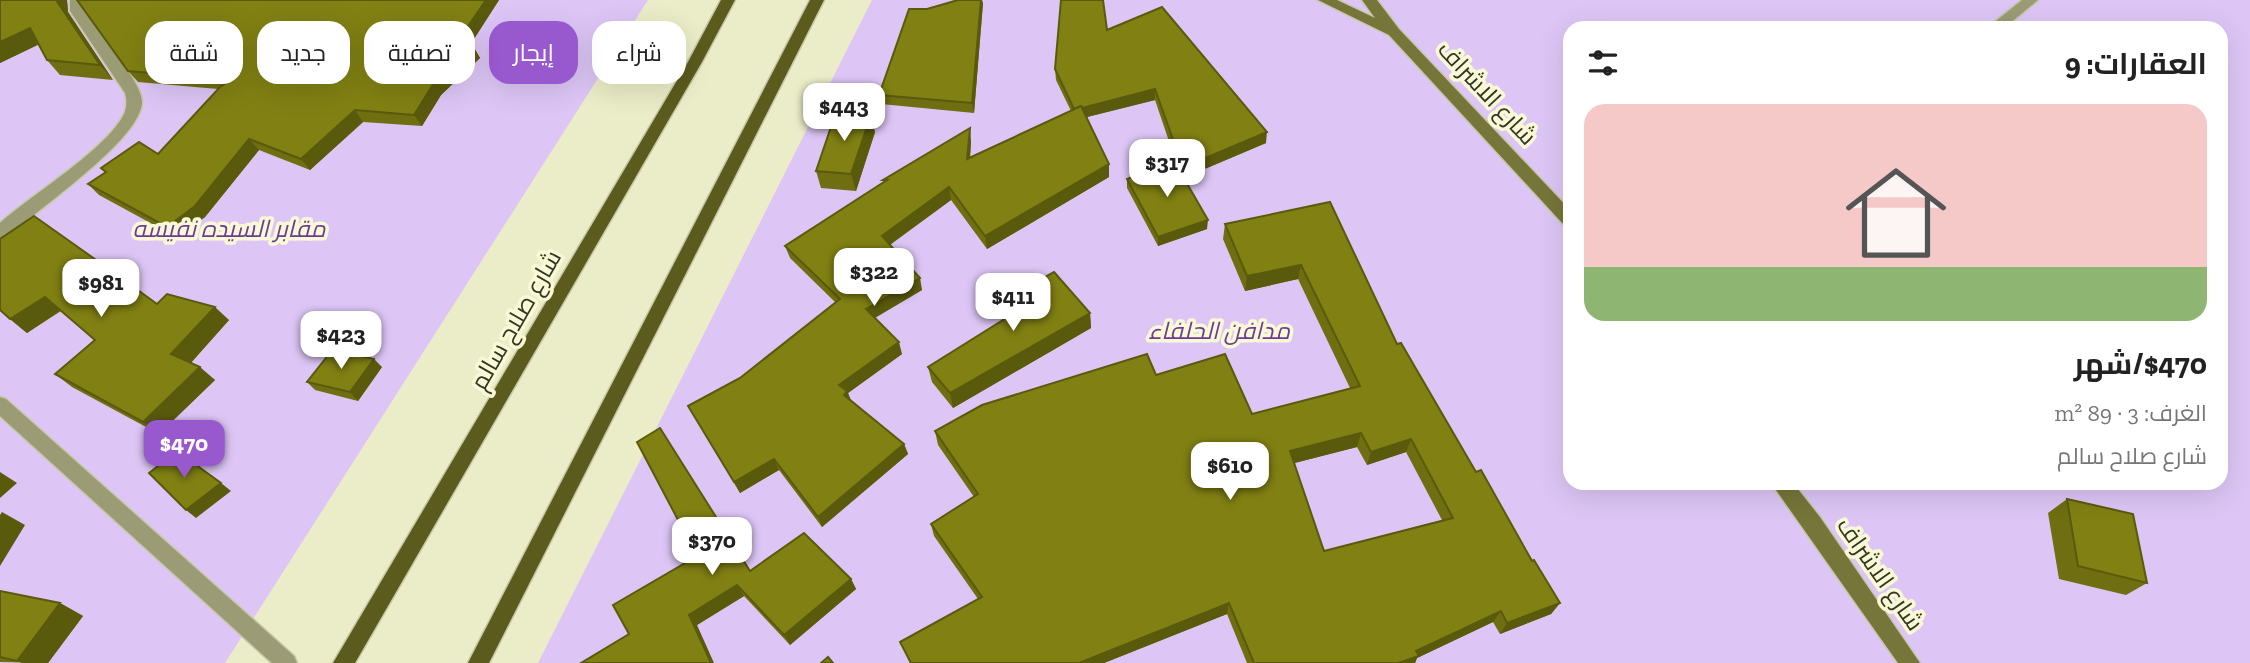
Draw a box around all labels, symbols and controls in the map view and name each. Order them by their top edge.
chip: شقة [145,21,243,84]
chip: جديد [257,21,350,84]
chip: تصفية [364,21,475,84]
chip: إيجار [489,21,578,84]
chip: شراء [592,21,686,84]
street label: شارع الاشراف [1430,35,1543,152]
icon: filters [1584,44,1622,82]
text: العقارات: 9 [2065,46,2207,82]
pin: $443 [803,83,885,143]
text: $443 [819,92,869,120]
pin: $317 [1126,140,1208,199]
text: $317 [1145,148,1189,176]
icon: home [1833,150,1959,276]
park label: مقابر السيده نفيسه [133,214,326,243]
street label: شارع صلاح سالم [464,245,569,396]
pin: $322 [833,248,915,308]
text: $322 [850,257,898,285]
pin: $981 [60,260,142,319]
text: $981 [78,268,124,296]
pin: $411 [972,274,1054,333]
text: $411 [992,282,1035,310]
pin: $423 [300,312,382,371]
park label: مدافن الحلفاء [1148,316,1290,345]
text: $423 [316,320,366,348]
text: $470/شهر [2074,346,2207,382]
text: الغرف: 3 · 89 m² [2054,399,2207,427]
pin: $470 [143,420,225,480]
text: $470 [160,429,208,457]
pin: $610 [1189,442,1271,502]
text: شارع صلاح سالم [2057,442,2207,470]
text: $610 [1207,451,1253,479]
street label: شارع الاشراف [1829,511,1930,637]
pin: $370 [671,518,753,577]
text: $370 [688,526,736,554]

